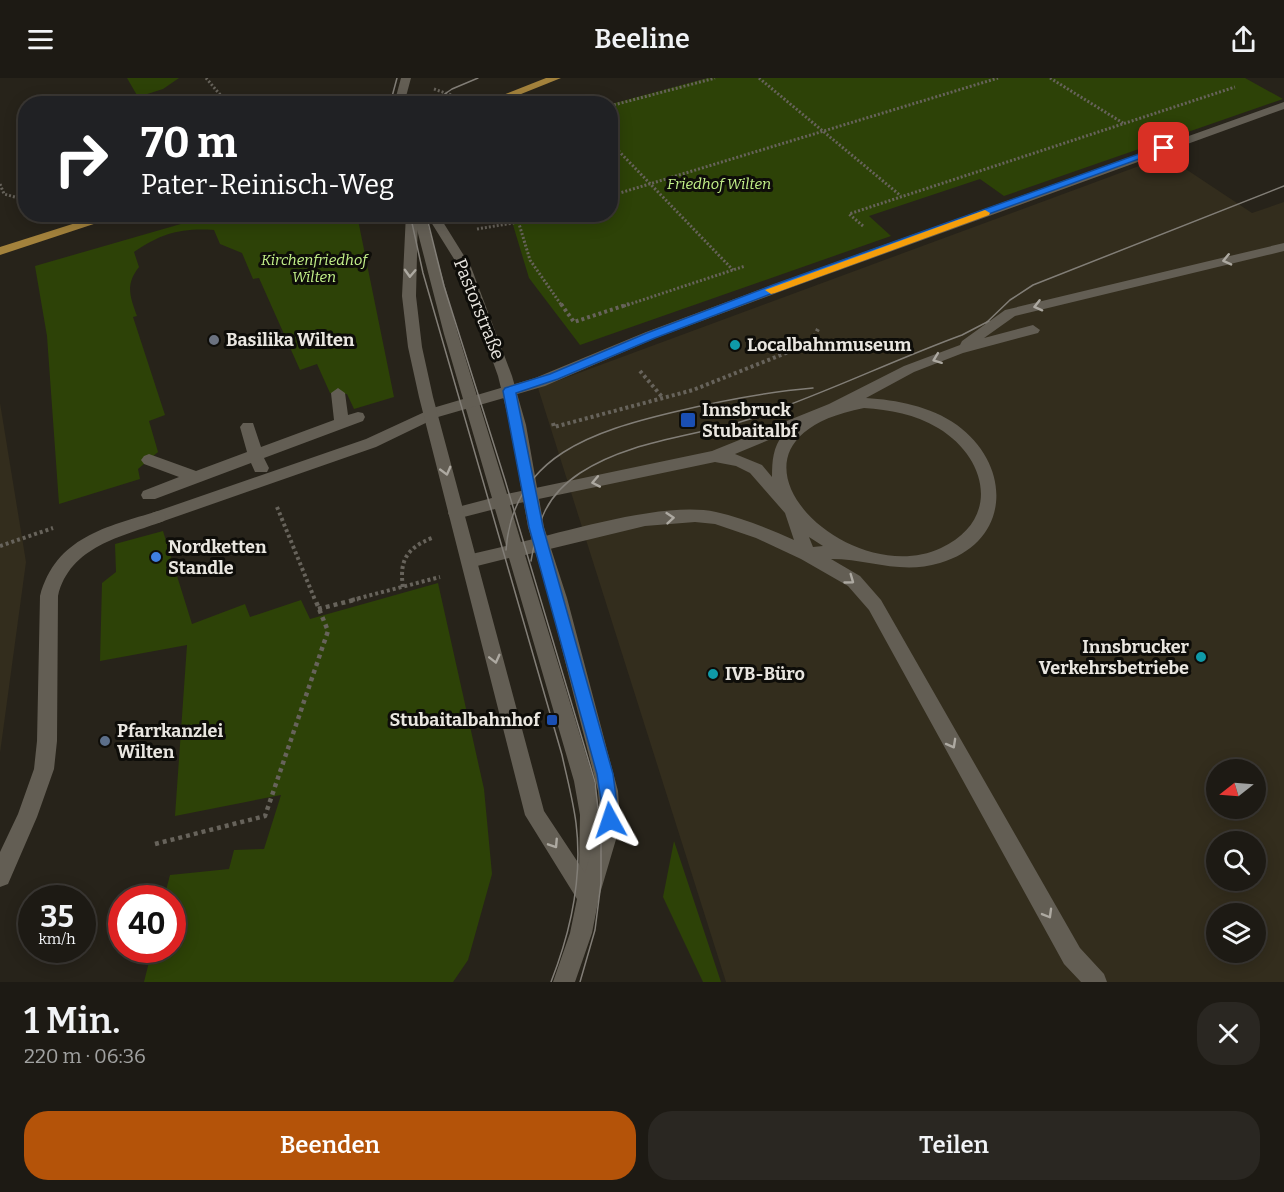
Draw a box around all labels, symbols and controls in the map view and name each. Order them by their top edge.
icon: menu [24,23,57,56]
text: Beeline [594,23,690,55]
icon: share [1227,23,1260,56]
text: 70 m [141,118,237,168]
icon: right [42,120,120,198]
pin [1138,122,1189,173]
icon: arrive [1147,131,1180,164]
text: Pater-Reinisch-Weg [141,169,394,201]
park label: Friedhof Wilten [667,175,771,193]
park label: Kirchenfriedhof Wilten [261,251,369,286]
one-way arrow [1222,253,1232,266]
street label: Pastorstraße [449,255,509,363]
one-way arrow [404,268,416,277]
one-way arrow [1033,299,1043,312]
place label: Basilika Wilten [226,329,355,351]
marker: Basilika Wilten [207,333,221,347]
place label: Localbahnmuseum [747,334,912,356]
marker: Localbahnmuseum [728,338,742,352]
one-way arrow [932,351,942,364]
place label: Innsbruck Stubaitalbf [702,399,799,442]
marker: Innsbruck Stubaitalbf [679,411,697,429]
one-way arrow [438,466,451,476]
one-way arrow [591,475,601,488]
one-way arrow [665,512,674,525]
place label: Nordketten Standle [168,536,267,579]
marker: Nordketten Standle [149,550,163,564]
one-way arrow [844,573,855,584]
place label: Innsbrucker Verkehrsbetriebe [1039,636,1190,679]
marker: Innsbrucker Verkehrsbetriebe [1194,650,1208,664]
one-way arrow [488,654,500,664]
place label: IVB-Büro [725,663,805,685]
marker: IVB-Büro [706,667,720,681]
place label: Stubaitalbahnhof [390,709,541,731]
marker: Stubaitalbahnhof [545,713,559,727]
place label: Pfarrkanzlei Wilten [117,720,223,763]
marker: Pfarrkanzlei Wilten [98,734,112,748]
one-way arrow [945,738,956,749]
north arrow [1206,759,1266,819]
map controls [1206,759,1266,963]
position arrow [578,788,642,852]
button: search [1206,831,1266,891]
one-way arrow [547,837,558,848]
speed limit sign: 40 [108,885,186,963]
text: 35 [40,899,74,935]
button: layers [1206,903,1266,963]
one-way arrow [1041,908,1052,918]
text: km/h [38,930,76,948]
text: 1 Min. [24,999,120,1043]
button: close [1197,1002,1260,1065]
text: 220 m · 06:36 [24,1044,146,1068]
button: Beenden [24,1111,636,1180]
button: Teilen [648,1111,1260,1180]

